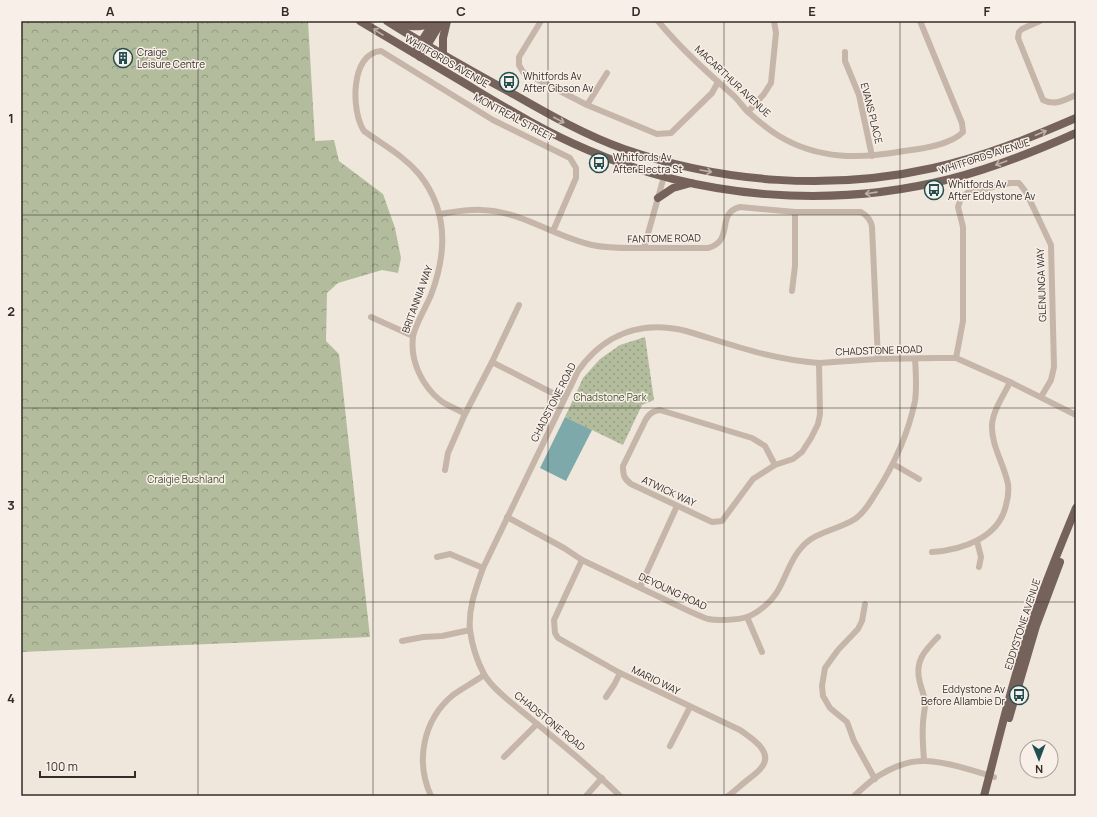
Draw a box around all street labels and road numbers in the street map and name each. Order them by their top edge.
street label: WHITFORDS AVENUE [402,31,492,91]
street label: MACARTHUR AVENUE [692,42,774,120]
street label: EVANS PLACE [858,81,886,145]
street label: MONTREAL STREET [471,90,557,144]
street label: WHITFORDS AVENUE [937,135,1032,177]
street label: FANTOME ROAD [627,230,701,246]
street label: GLENUNGA WAY [1033,247,1049,322]
street label: BRITANNIA WAY [398,263,436,335]
street label: CHADSTONE ROAD [835,341,923,359]
street label: CHADSTONE ROAD [527,360,579,444]
street label: ATWICK WAY [640,472,699,510]
street label: DEYOUNG ROAD [636,569,710,613]
street label: EDDYSTONE AVENUE [1001,576,1043,671]
street label: MARIO WAY [629,662,683,698]
street label: CHADSTONE ROAD [512,688,589,754]

